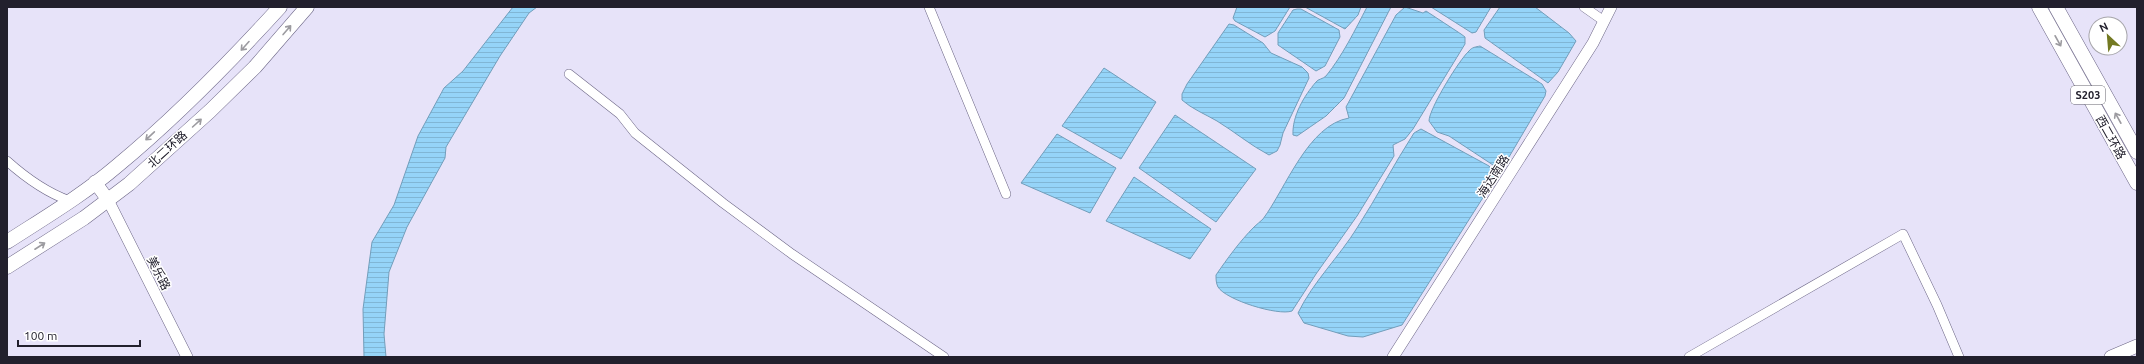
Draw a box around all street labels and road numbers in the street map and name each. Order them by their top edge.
road number: S203 [2071,86,2105,104]
street label: 西二环路 [2094,113,2128,161]
street label: 北二环路 [145,128,189,170]
street label: 海达南路 [1475,152,1511,200]
street label: 美乐路 [145,254,173,292]

